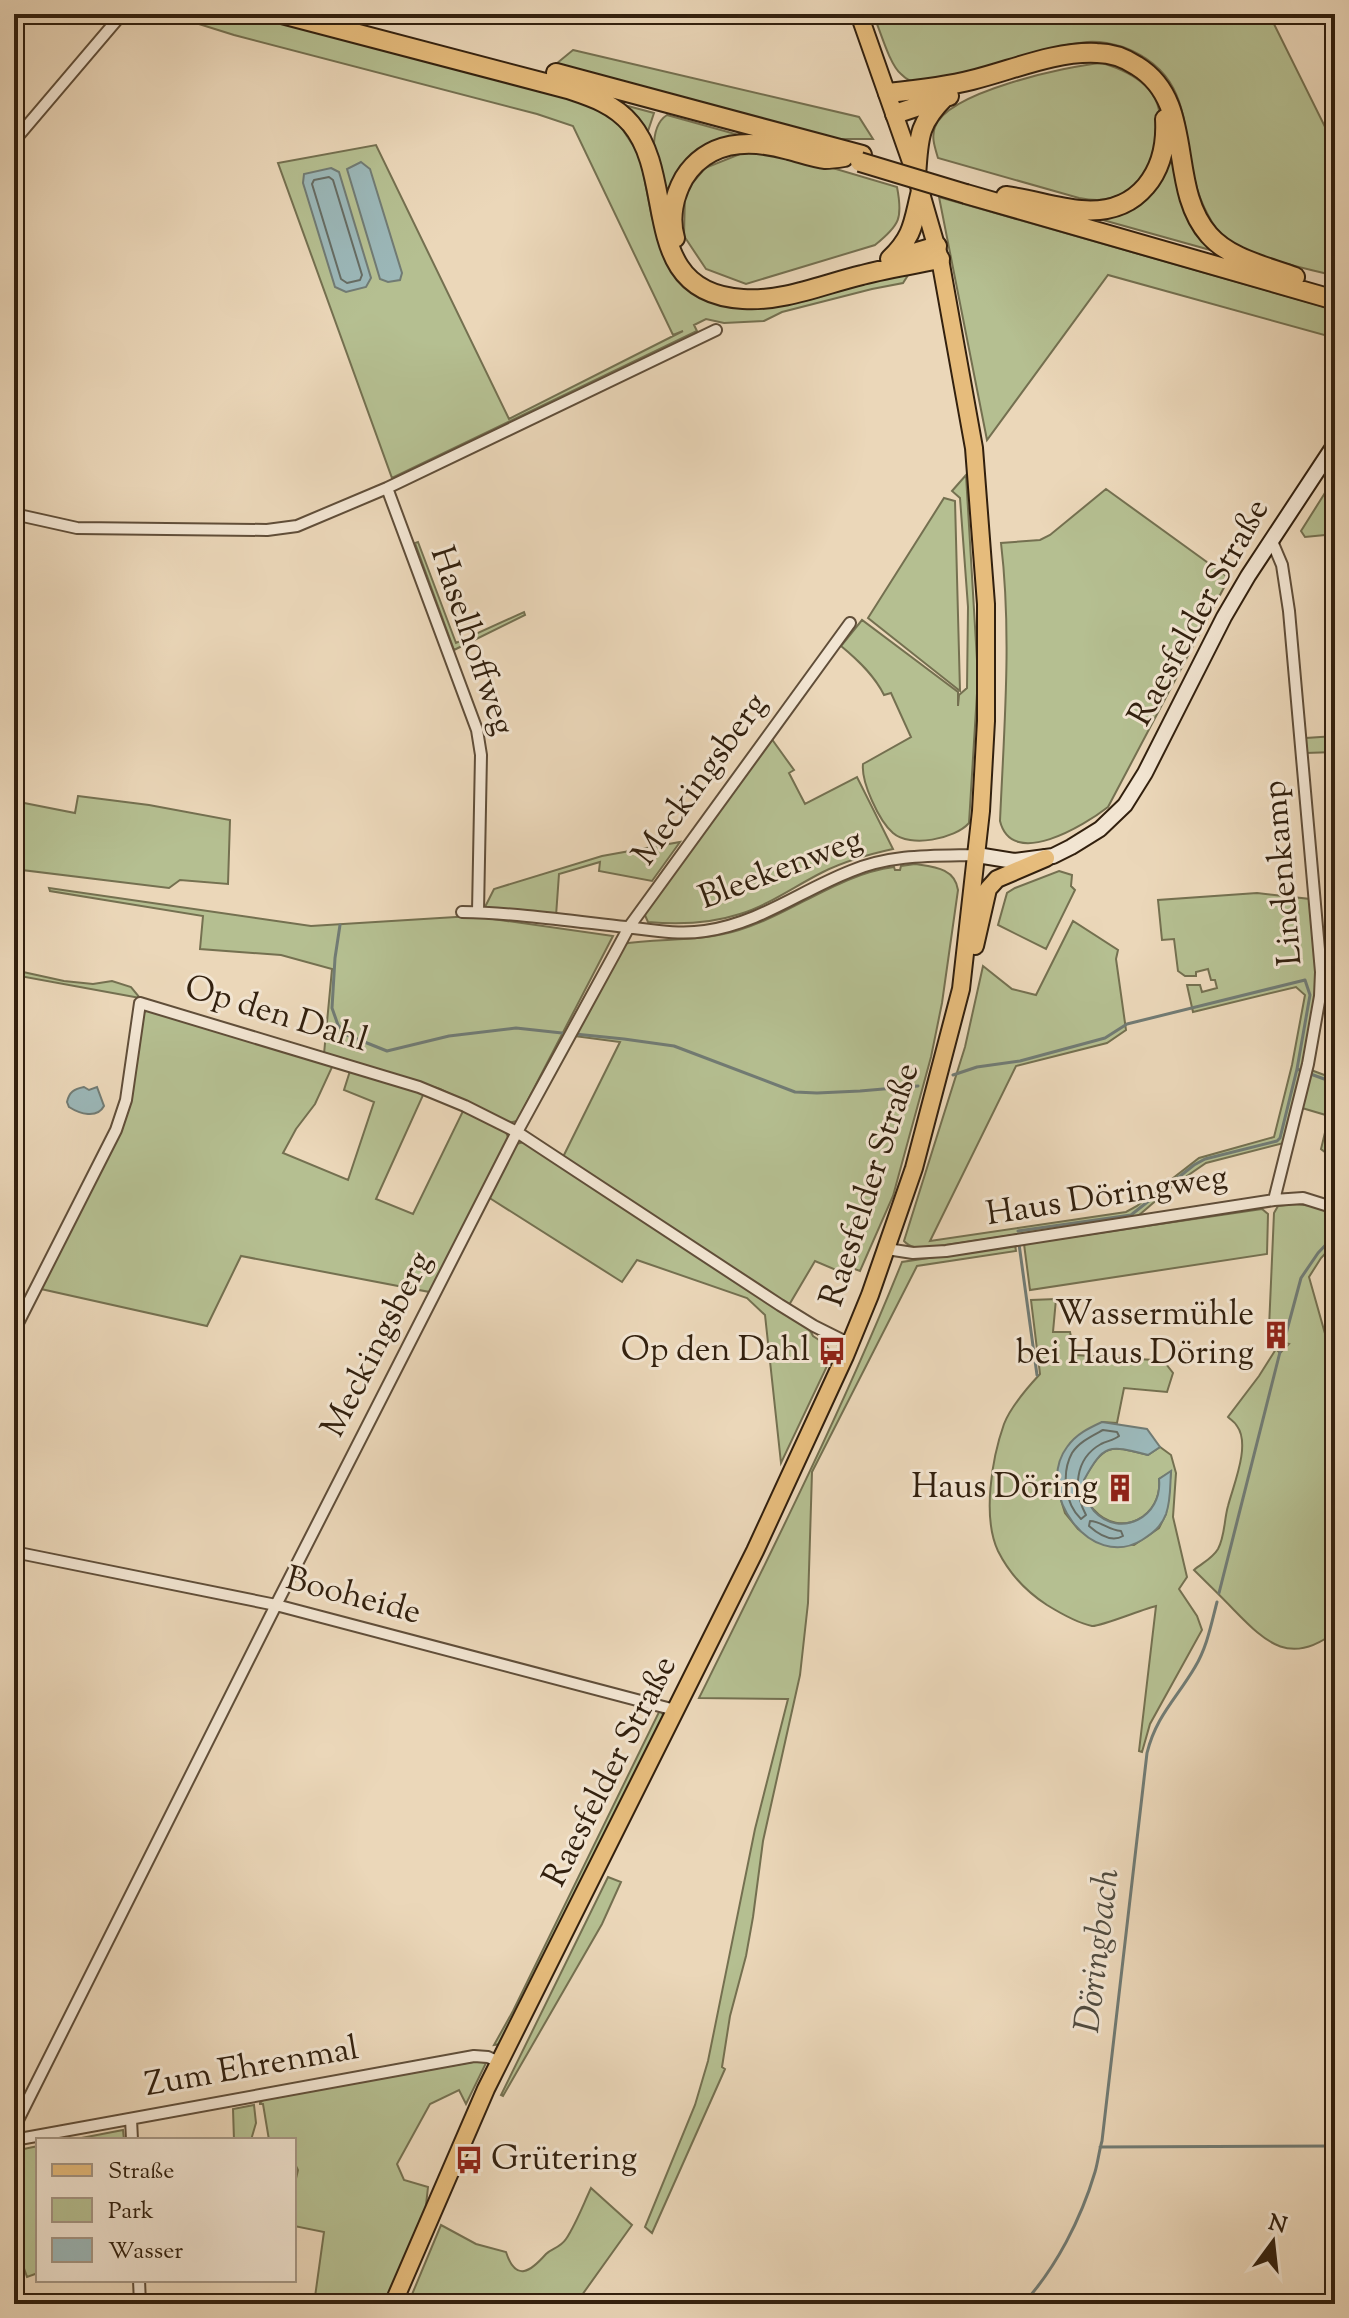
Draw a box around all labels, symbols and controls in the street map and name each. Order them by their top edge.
street label: Raesfelder Straße [1117,490,1283,736]
street label: Haselhoffweg [416,540,526,742]
street label: Meckingsberg [621,683,781,877]
street label: Lindenkamp [1252,778,1316,968]
street label: Bleekenweg [692,816,870,924]
street label: Op den Dahl [178,964,374,1066]
street label: Raesfelder Straße [809,1057,933,1313]
street label: Haus Döringweg [983,1154,1231,1240]
street label: Meckingsberg [310,1243,446,1447]
place label: Wassermühle bei Haus Döring [1016,1291,1254,1379]
building icon: Wassermühle bei Haus Döring [1261,1320,1291,1350]
place label: Op den Dahl [621,1327,810,1376]
bus stop icon: Op den Dahl [817,1336,847,1366]
place label: Haus Döring [911,1464,1098,1513]
building icon: Haus Döring [1105,1473,1135,1503]
street label: Booheide [280,1555,426,1639]
street label: Raesfelder Straße [532,1648,690,1896]
water label: Döringbach [1063,1865,1135,2036]
street label: Zum Ehrenmal [141,2025,363,2111]
place label: Grütering [491,2136,637,2185]
legend [36,2138,296,2282]
bus stop icon: Grütering [454,2145,484,2175]
text: Straße [108,2155,174,2189]
text: Park [108,2195,154,2229]
north arrow [1233,2202,1313,2282]
text: N [1265,2208,1290,2243]
text: Wasser [108,2235,183,2269]

